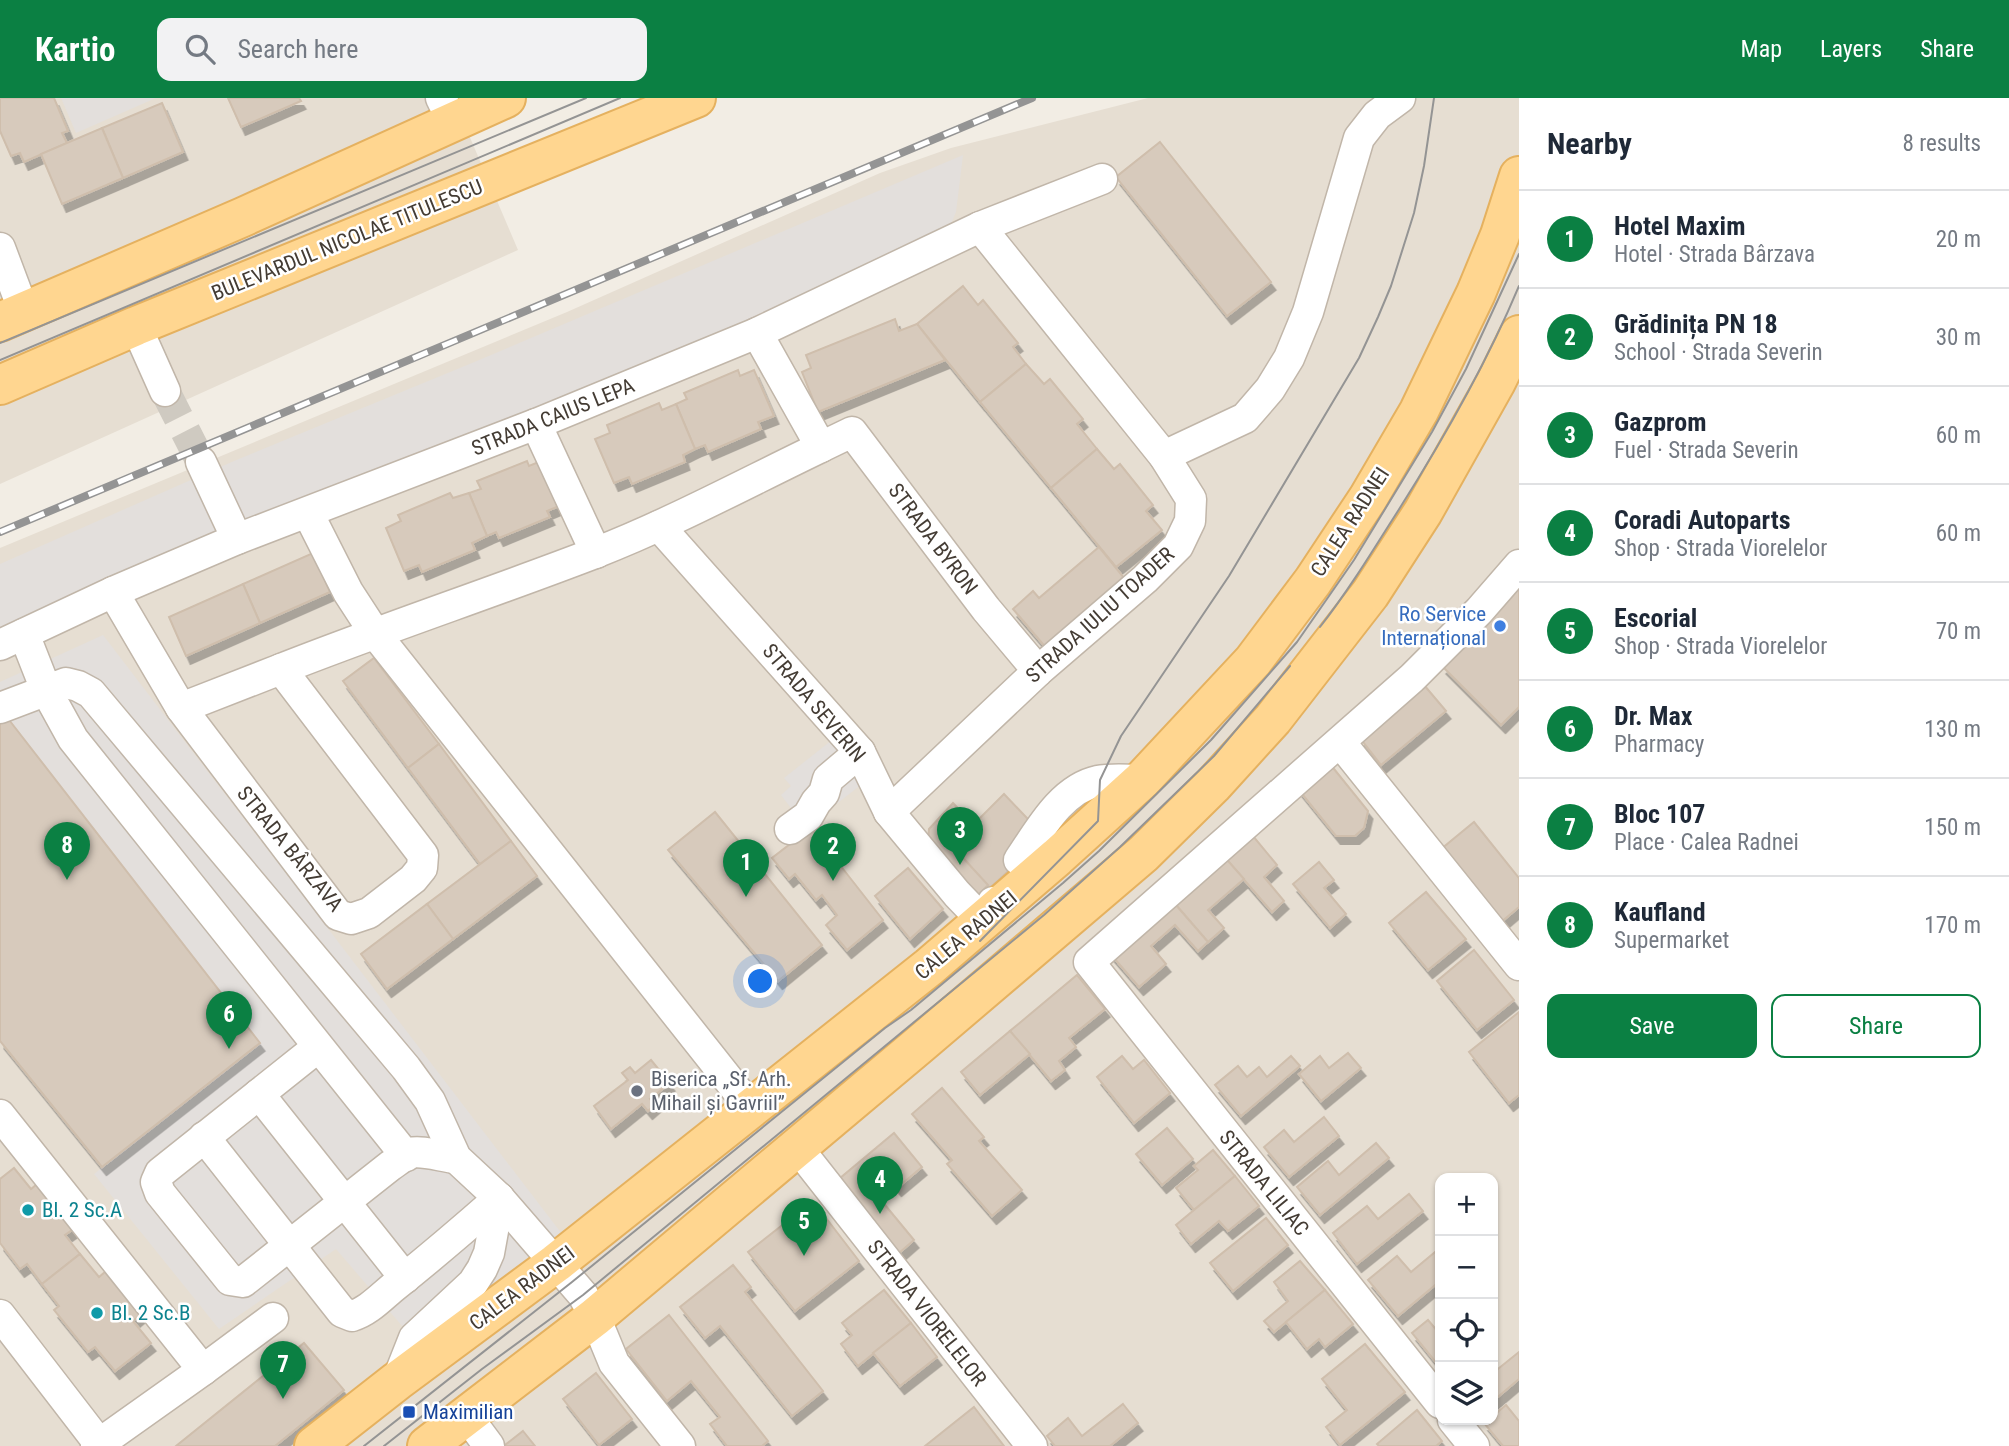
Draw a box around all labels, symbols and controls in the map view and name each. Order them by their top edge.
search box [157,18,647,81]
text: Kartio [35,30,115,69]
icon: search [181,30,219,68]
text: Search here [237,34,358,64]
text: Map [1741,35,1782,63]
text: Layers [1820,35,1882,63]
text: Share [1920,35,1974,63]
text: Nearby [1547,126,1632,161]
text: 8 results [1903,130,1981,157]
street label: BULEVARDUL NICOLAE TITULESCU [208,175,486,305]
text: Hotel Maxim [1614,211,1745,241]
text: 1 [1564,226,1576,253]
text: 20 m [1936,226,1981,253]
text: Hotel · Strada Bârzava [1614,241,1815,268]
text: Grădinița PN 18 [1614,309,1778,339]
text: 2 [1564,324,1576,351]
text: 30 m [1936,324,1981,351]
text: School · Strada Severin [1614,339,1823,366]
street label: STRADA CAIUS LEPA [468,373,638,461]
text: Gazprom [1614,407,1706,437]
text: 3 [1564,422,1576,449]
text: 60 m [1936,422,1981,449]
text: Fuel · Strada Severin [1614,437,1799,464]
street label: CALEA RADNEI [1306,463,1394,581]
street label: STRADA BYRON [884,479,982,599]
text: Coradi Autoparts [1614,505,1791,535]
text: 4 [1564,520,1576,547]
text: 60 m [1936,520,1981,547]
text: Shop · Strada Viorelelor [1614,535,1827,562]
street label: STRADA IULIU TOADER [1021,542,1179,688]
place label: Ro Service Internațional [1381,602,1486,651]
text: Escorial [1614,603,1697,633]
marker: Ro Service Internațional [1492,618,1508,634]
text: 5 [1564,618,1576,645]
text: 70 m [1936,618,1981,645]
text: Shop · Strada Viorelelor [1614,633,1827,660]
street label: STRADA SEVERIN [758,639,870,767]
text: Dr. Max [1614,701,1692,731]
text: 6 [1564,716,1576,743]
text: 130 m [1924,716,1981,743]
text: Pharmacy [1614,731,1704,758]
street label: STRADA BÂRZAVA [232,782,348,916]
text: Bloc 107 [1614,799,1705,829]
pin: 3 [937,807,983,865]
text: 7 [1564,814,1576,841]
text: 150 m [1924,814,1981,841]
pin: 8 [44,822,90,880]
pin: 2 [810,823,856,881]
text: Place · Calea Radnei [1614,829,1799,856]
pin: 1 [723,839,769,897]
street label: CALEA RADNEI [910,886,1022,984]
text: Kaufland [1614,897,1706,927]
text: 8 [1564,912,1576,939]
text: 170 m [1924,912,1981,939]
text: Supermarket [1614,927,1729,954]
your location [743,964,777,998]
pin: 6 [206,991,252,1049]
button: Save [1547,994,1757,1058]
button: Share [1771,994,1981,1058]
place label: Biserica „Sf. Arh. Mihail și Gavriil” [651,1067,791,1115]
marker: Biserica „Sf. Arh. Mihail și Gavriil” [629,1083,645,1099]
street label: STRADA LILIAC [1214,1126,1314,1240]
pin: 4 [857,1156,903,1214]
map controls [1435,1173,1498,1425]
button: + [1435,1173,1498,1236]
place label: Bl. 2 Sc.A [42,1198,122,1222]
pin: 5 [781,1198,827,1256]
marker: Bl. 2 Sc.A [20,1202,36,1218]
street label: STRADA VIORELELOR [863,1235,991,1391]
button: − [1435,1236,1498,1299]
street label: CALEA RADNEI [465,1241,579,1335]
button: locate [1435,1299,1498,1362]
place label: Bl. 2 Sc.B [111,1301,190,1325]
marker: Bl. 2 Sc.B [89,1305,105,1321]
pin: 7 [260,1341,306,1399]
button: layers [1435,1362,1498,1425]
place label: Maximilian [423,1400,513,1424]
marker: Maximilian [401,1404,417,1420]

